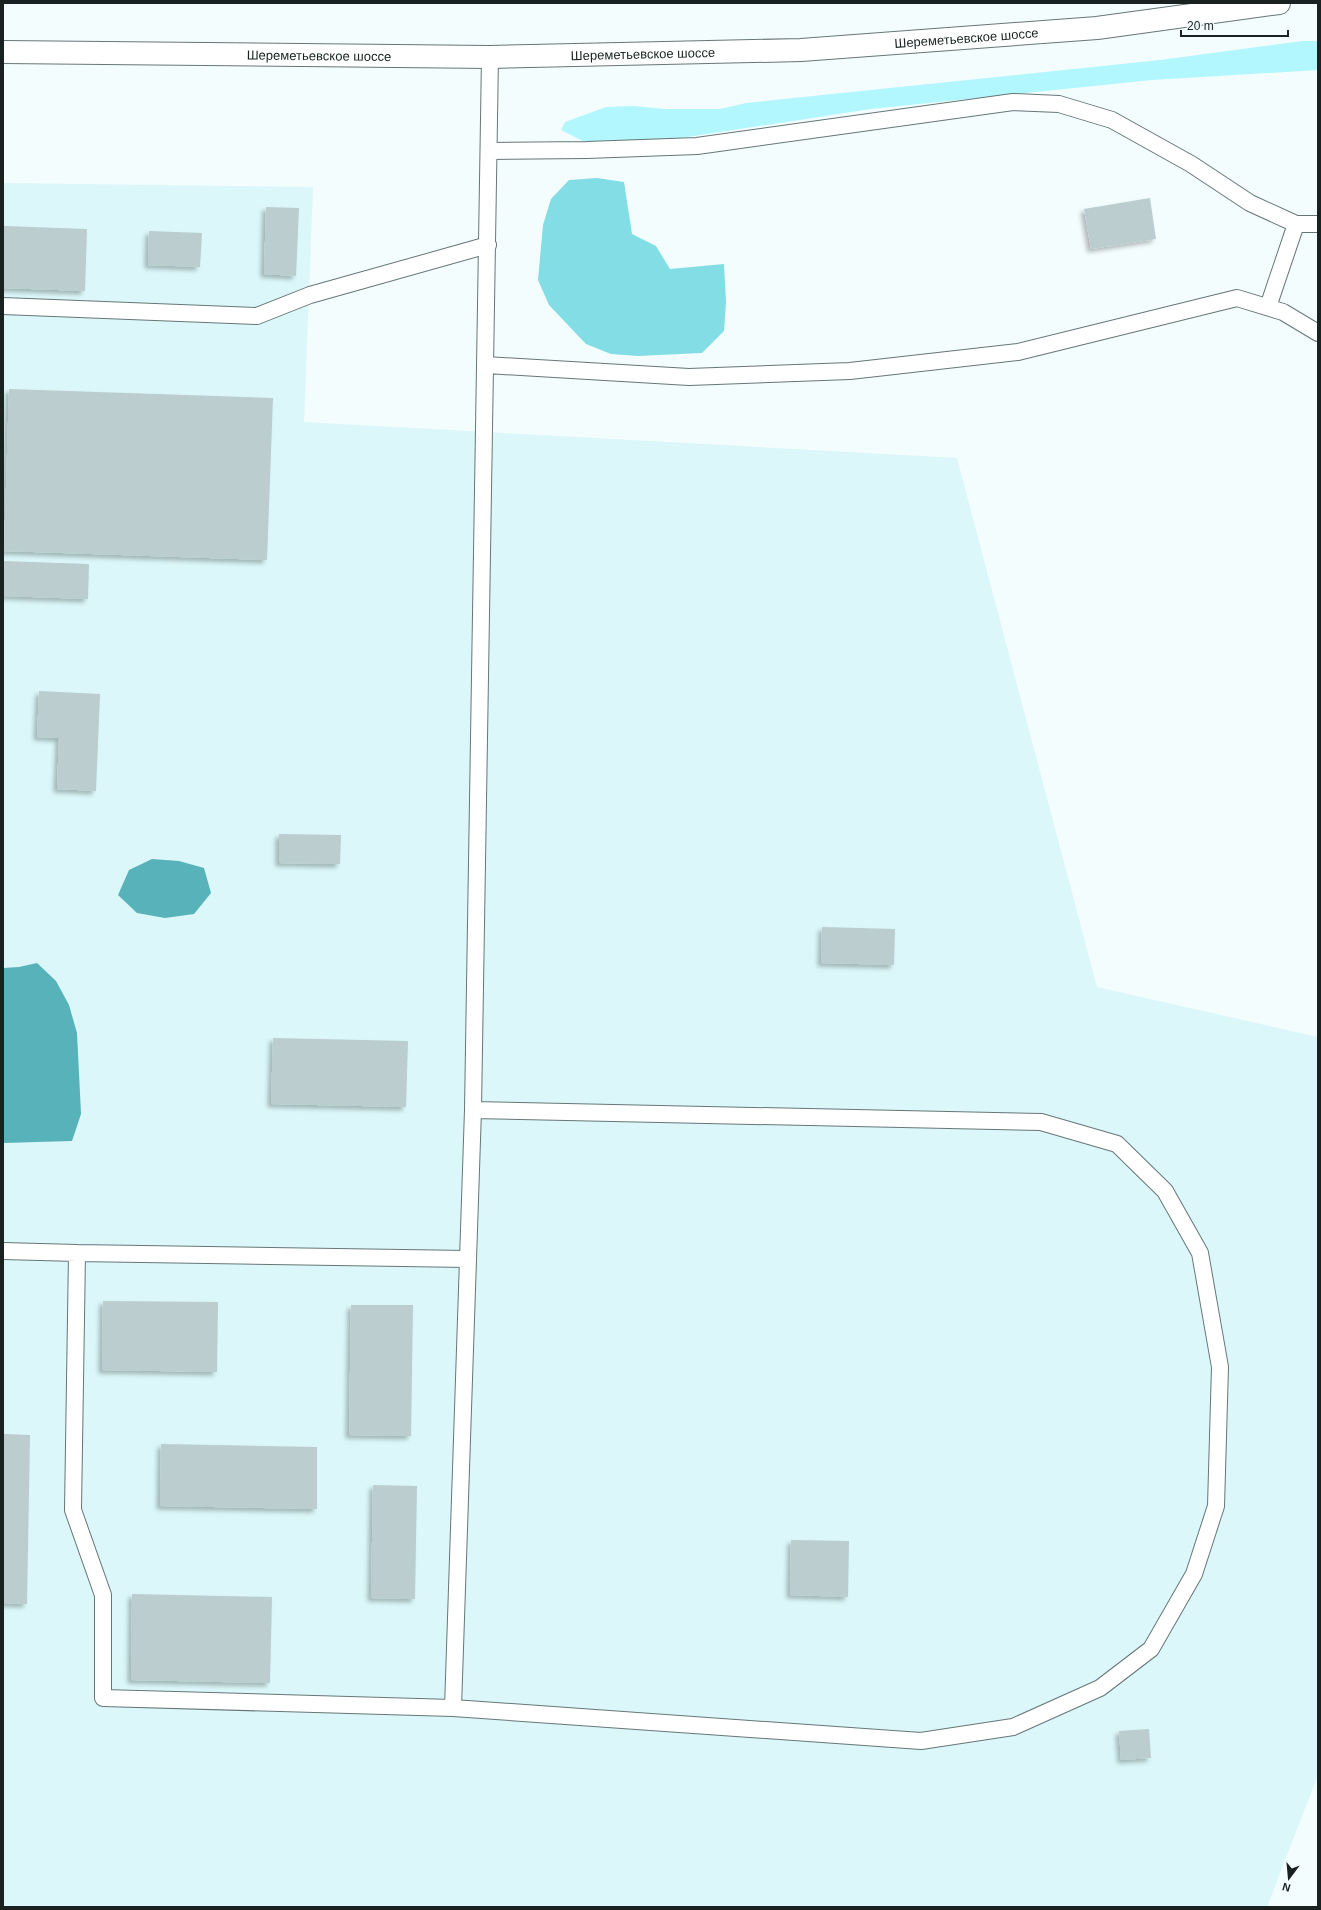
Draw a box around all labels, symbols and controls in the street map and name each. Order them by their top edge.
scale bar [1181,12,1288,38]
text: 20 m [1187,19,1214,33]
street label: Шереметьевское шоссе [894,25,1039,51]
street label: Шереметьевское шоссе [571,45,715,63]
street label: Шереметьевское шоссе [247,48,391,64]
north arrow [1269,1858,1309,1898]
text: N [1281,1881,1292,1894]

